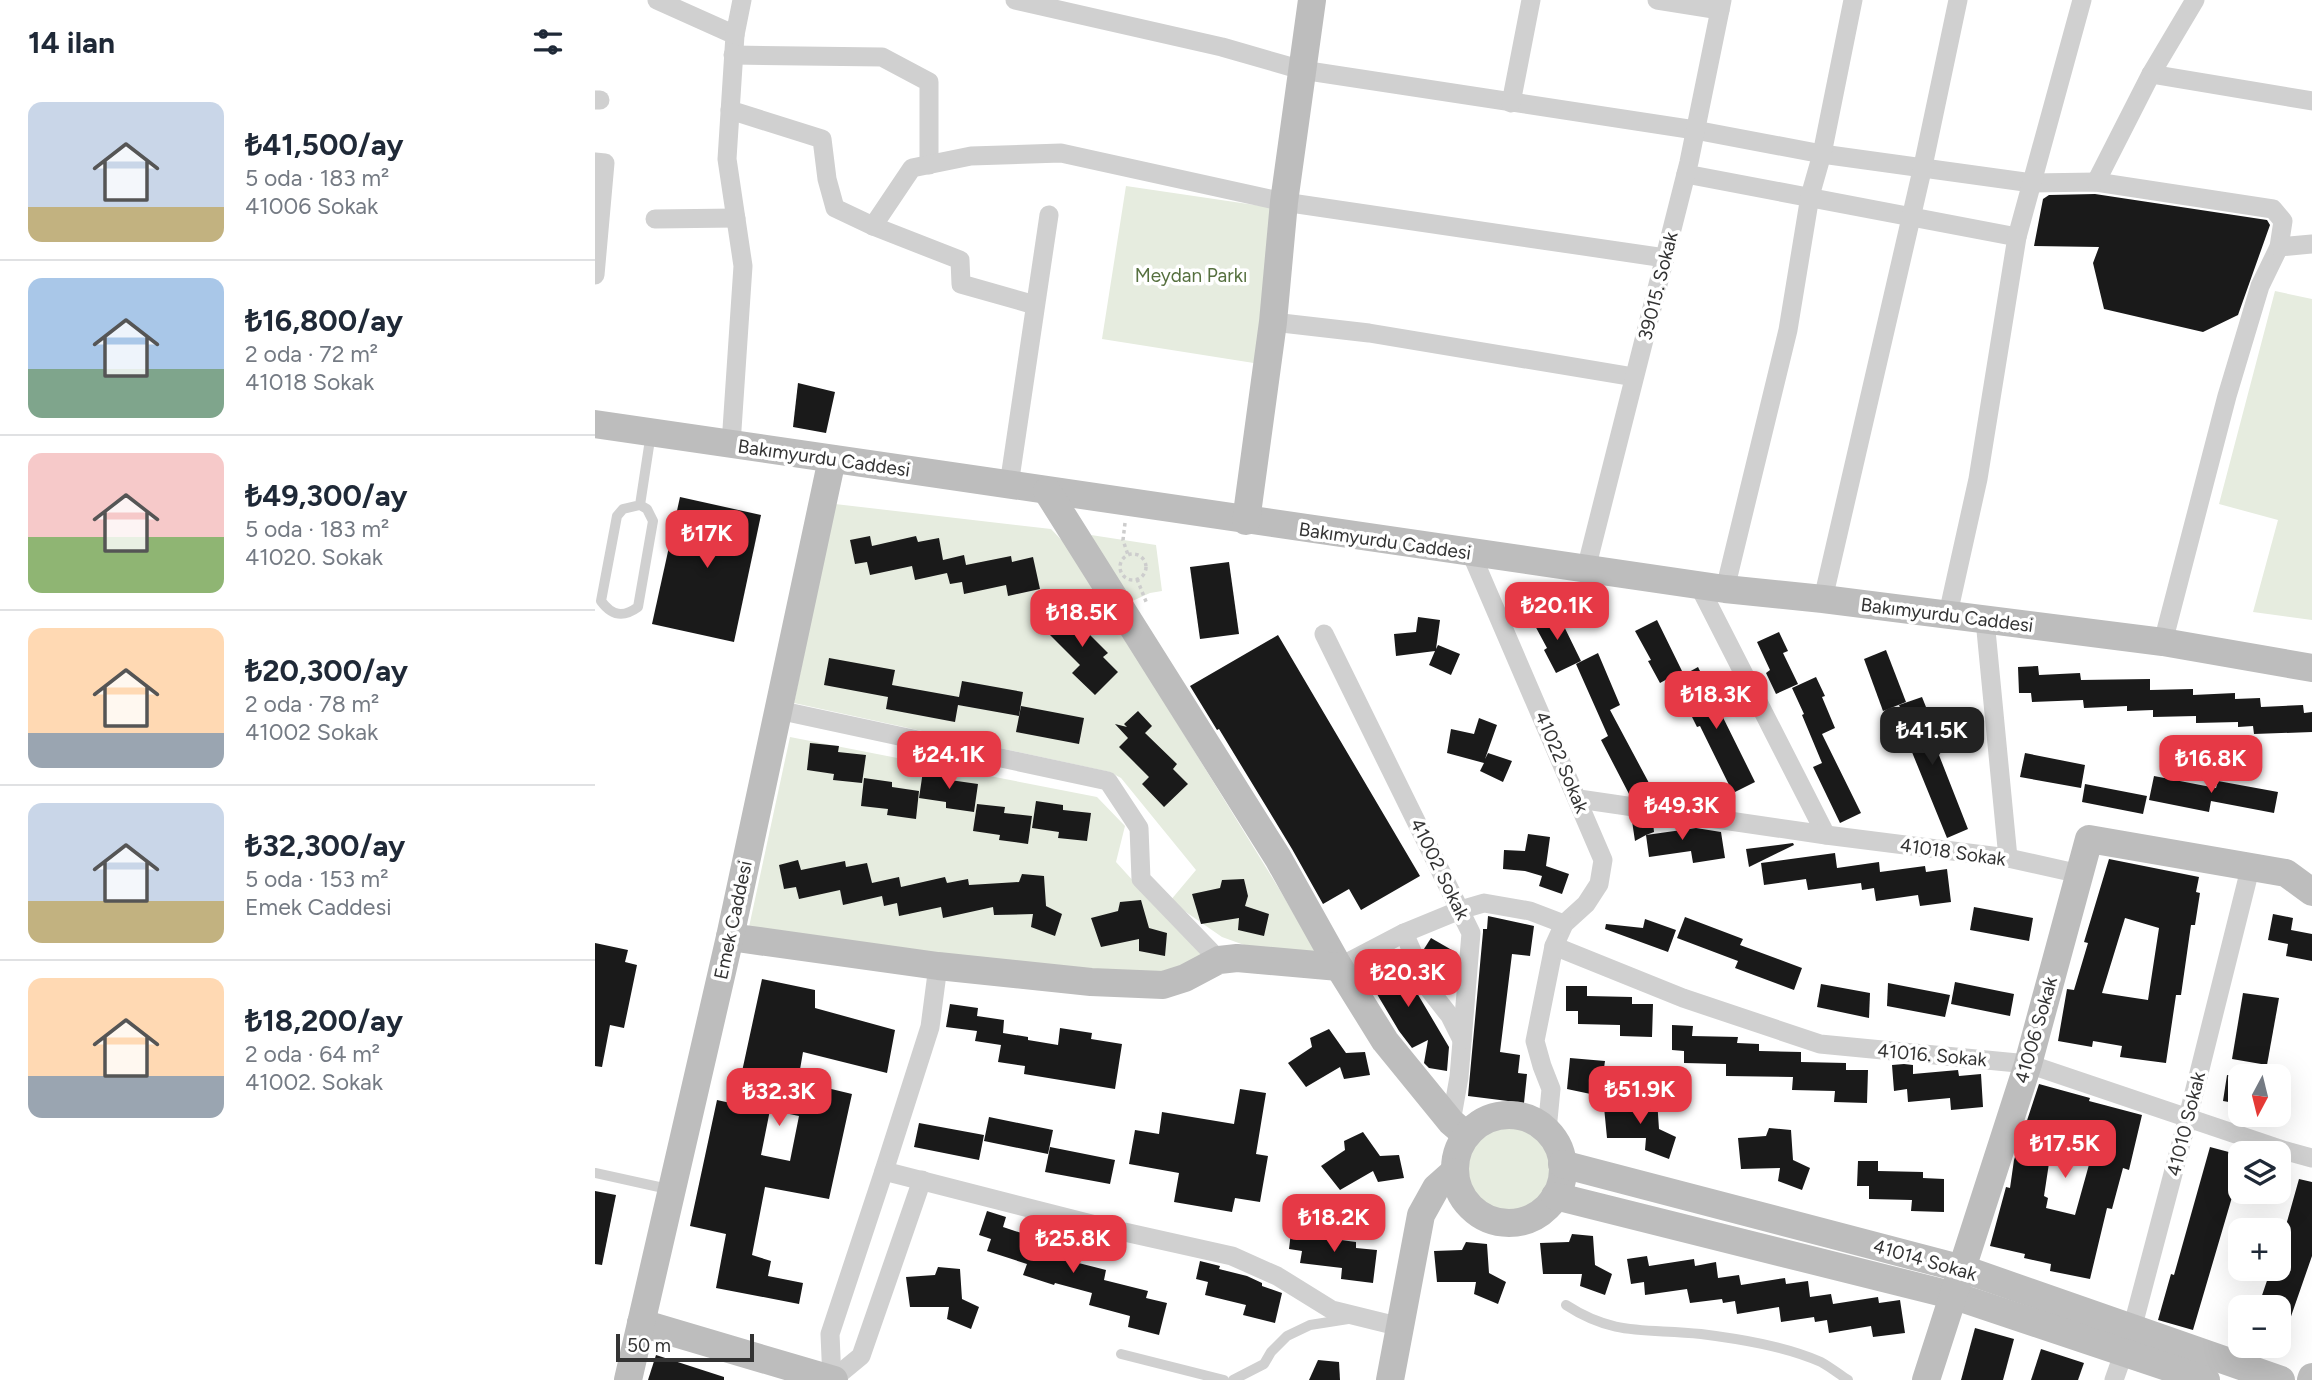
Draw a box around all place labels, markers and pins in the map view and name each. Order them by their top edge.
pin: ₺17K [666,510,748,570]
pin: ₺20.1K [1500,582,1614,642]
pin: ₺18.5K [1025,590,1139,649]
pin: ₺18.3K [1659,672,1773,731]
pin: ₺41.5K [1875,708,1989,767]
pin: ₺24.1K [892,732,1006,791]
pin: ₺16.8K [2154,736,2268,795]
pin: ₺49.3K [1625,782,1739,842]
pin: ₺20.3K [1351,950,1465,1009]
pin: ₺51.9K [1583,1066,1697,1126]
pin: ₺32.3K [722,1068,836,1128]
pin: ₺17.5K [2008,1120,2122,1180]
pin: ₺18.2K [1277,1194,1391,1254]
pin: ₺25.8K [1016,1216,1130,1275]

